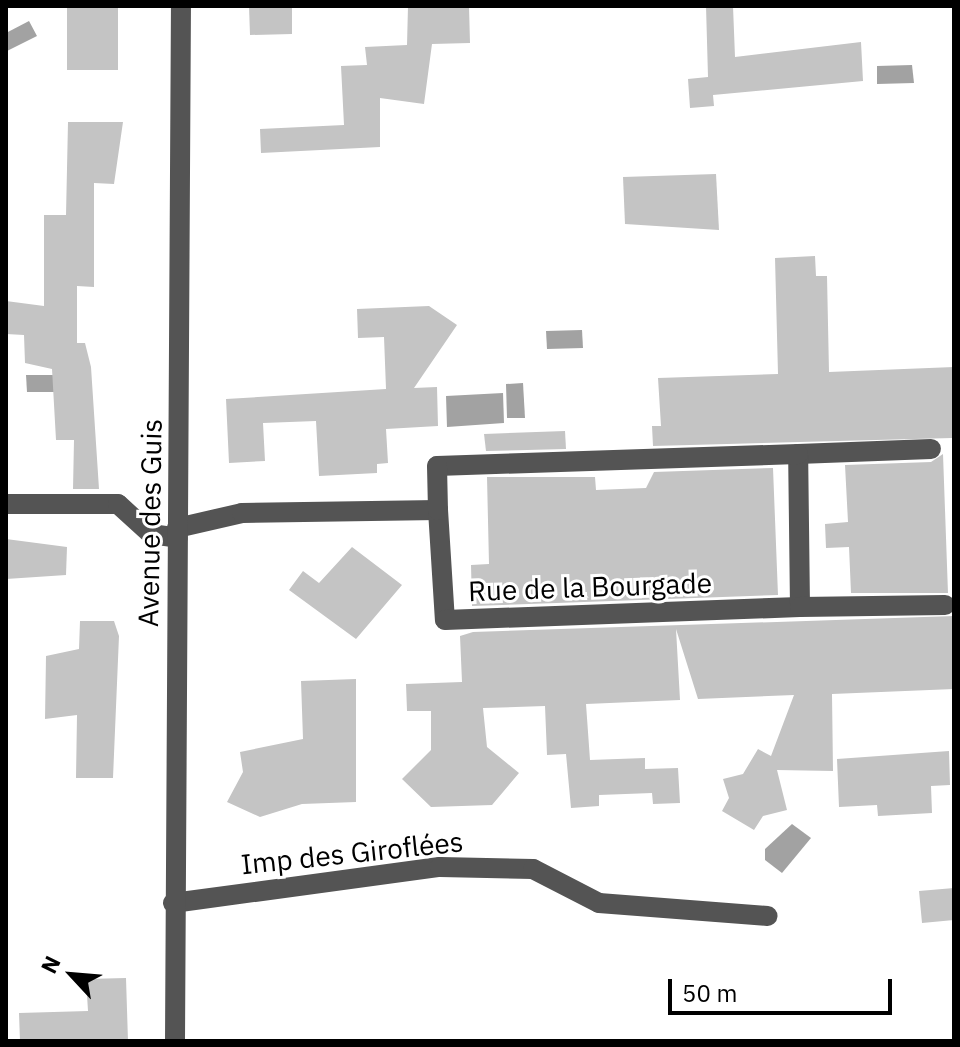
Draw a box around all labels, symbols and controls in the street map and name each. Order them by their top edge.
street label: Avenue des Guis [131,419,169,627]
street label: Rue de la Bourgade [468,566,712,608]
street label: Imp des Giroflées [239,825,465,881]
north arrow [32,935,112,1015]
text: N [33,951,67,978]
scale bar [672,963,896,1013]
text: 50 m [682,977,737,1009]

